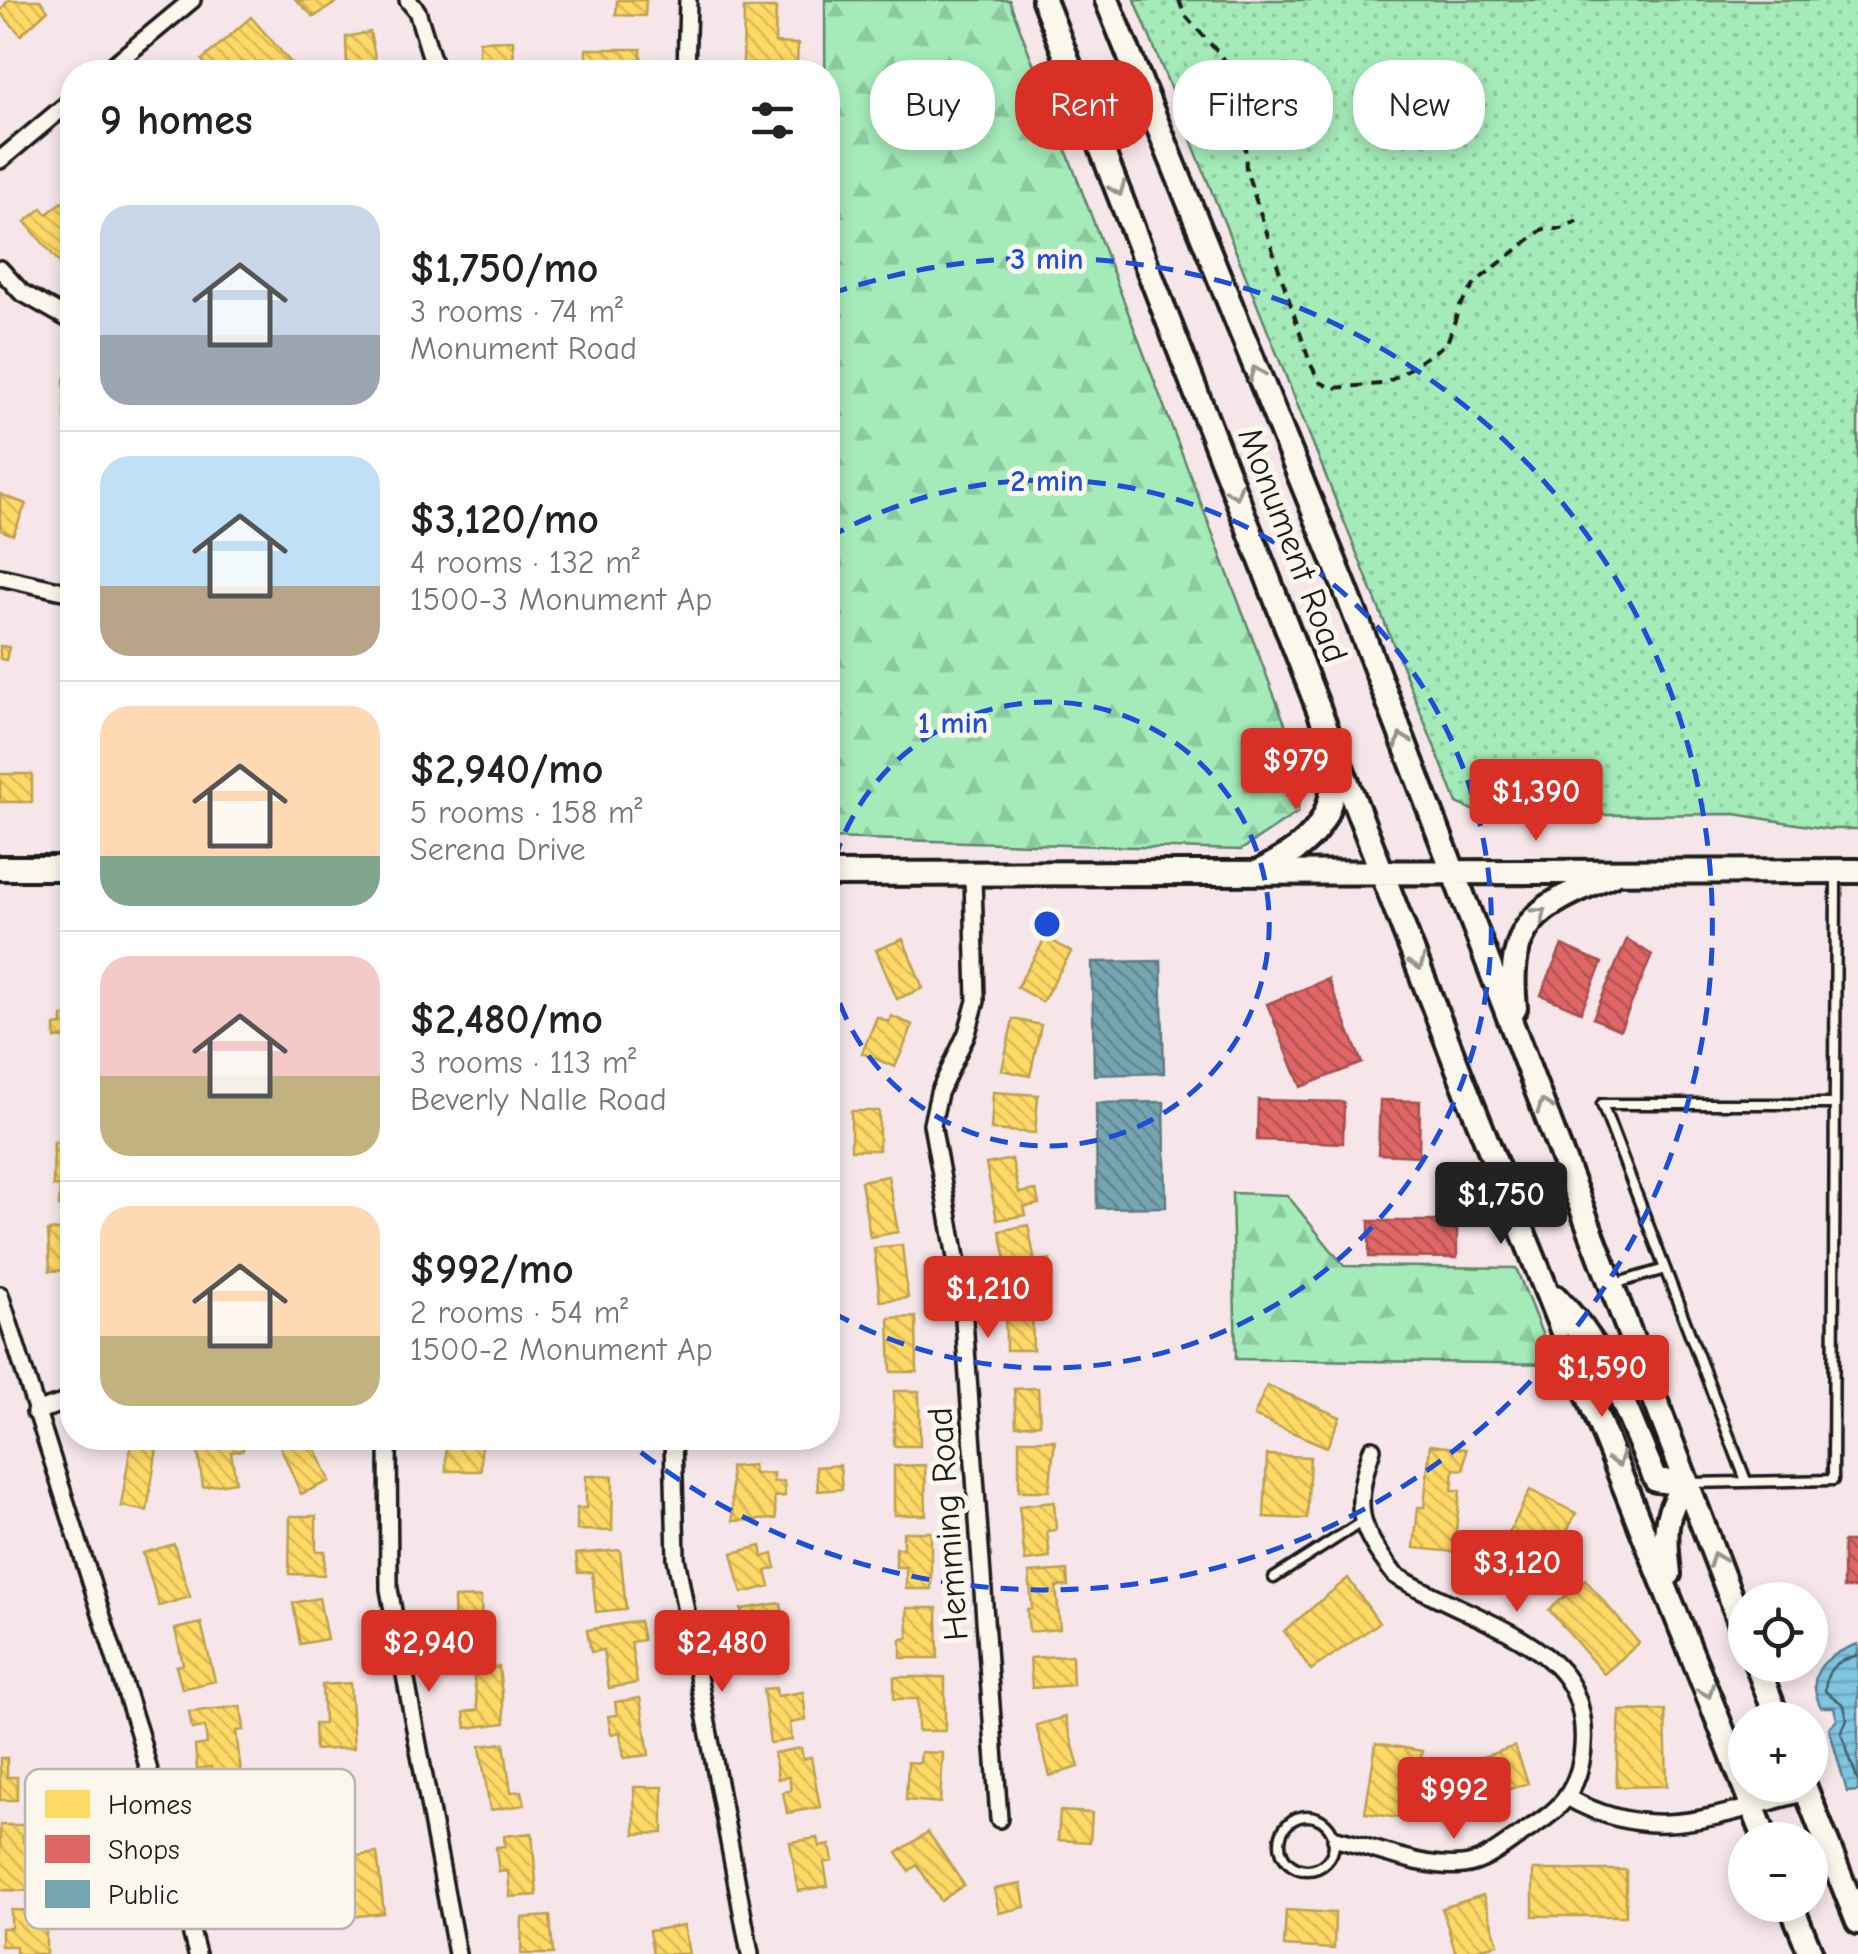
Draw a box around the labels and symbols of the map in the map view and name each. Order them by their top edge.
one-way arrow [1106,179,1126,197]
text: 3 min [1011,242,1083,277]
one-way arrow [1248,365,1268,382]
street label: Monument Road [1229,422,1357,668]
text: 2 min [1010,464,1084,499]
one-way arrow [1223,482,1243,500]
text: 1 min [918,706,988,741]
pin: $979 [1237,728,1355,813]
one-way arrow [1393,732,1414,749]
pin: $1,390 [1455,759,1617,844]
centre of rings [1029,906,1065,942]
one-way arrow [1529,908,1547,926]
one-way arrow [1406,954,1426,971]
one-way arrow [1535,1098,1556,1115]
pin: $1,750 [1420,1162,1582,1247]
pin: $1,210 [907,1256,1069,1341]
pin: $1,590 [1521,1335,1683,1420]
street label: Hemming Road [919,1406,977,1642]
one-way arrow [1605,1450,1625,1468]
pin: $3,120 [1436,1530,1598,1615]
one-way arrow [1707,1552,1727,1569]
pin: $2,940 [348,1610,510,1695]
pin: $2,480 [641,1610,803,1695]
one-way arrow [1695,1681,1715,1699]
pin: $992 [1395,1757,1513,1842]
legend [25,1769,355,1929]
text: Homes [108,1789,192,1821]
text: Shops [108,1834,180,1866]
text: Public [108,1879,179,1911]

